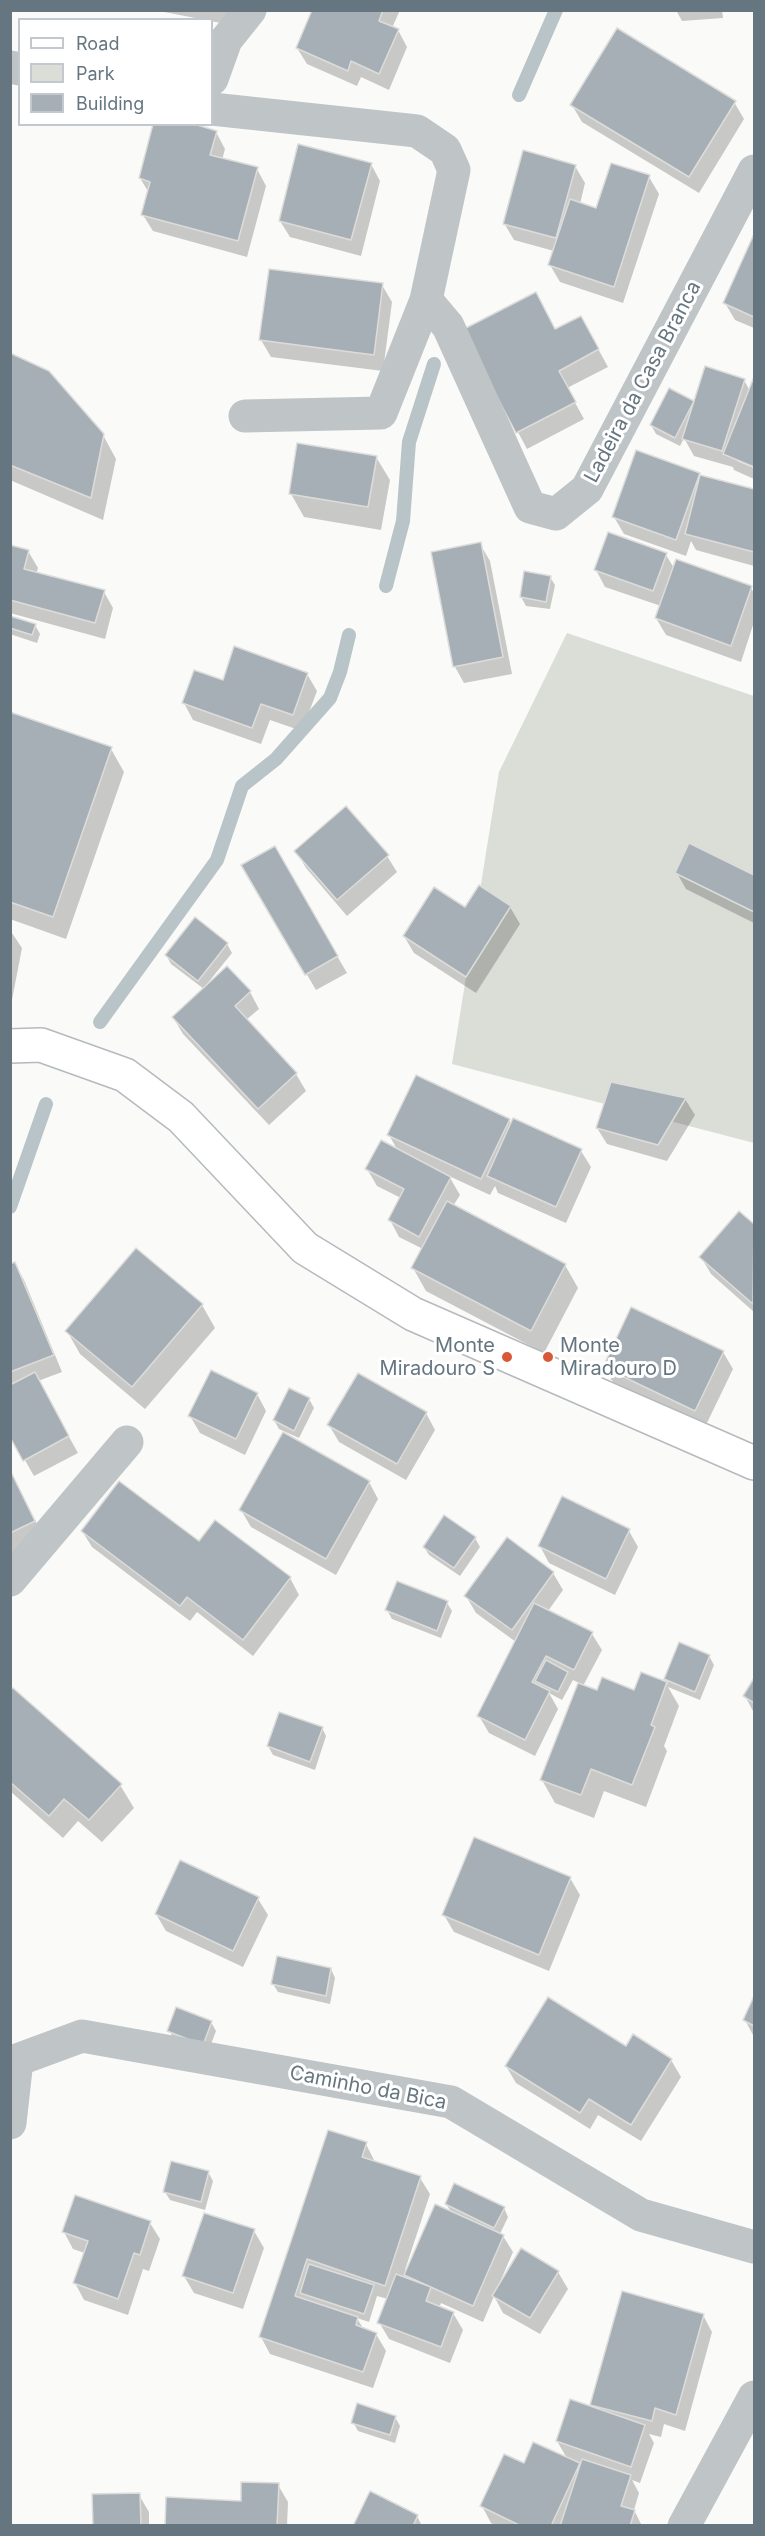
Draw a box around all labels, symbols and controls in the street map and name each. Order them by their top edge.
legend [18,18,213,126]
text: Road [76,33,119,54]
text: Park [76,63,115,84]
text: Building [76,93,144,114]
street label: Ladeira da Casa Branca [580,277,706,487]
place label: Monte Miradouro S [380,1334,495,1381]
place label: Monte Miradouro D [560,1334,677,1381]
marker: Monte Miradouro S [500,1350,514,1364]
marker: Monte Miradouro D [541,1350,555,1364]
street label: Caminho da Bica [288,2061,448,2115]

